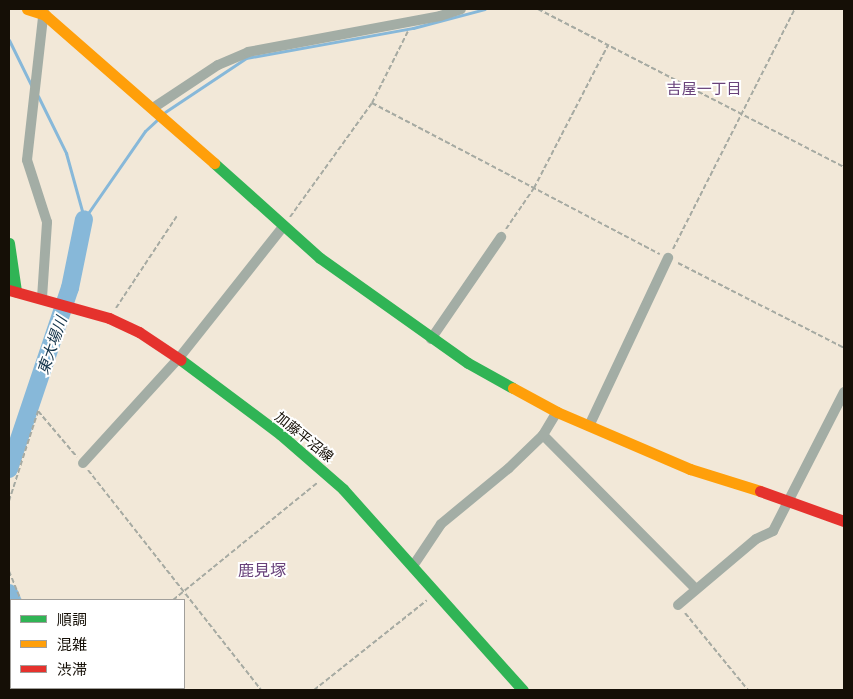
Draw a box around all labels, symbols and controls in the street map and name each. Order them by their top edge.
district label: 吉屋一丁目 [667,79,741,97]
water label: 東大場川 [33,314,69,376]
street label: 加藤平沼線 [273,407,337,465]
district label: 鹿見塚 [238,559,286,579]
legend [10,599,185,689]
text: 順調 [57,608,87,629]
text: 混雑 [57,633,87,654]
text: 渋滞 [57,658,87,679]

